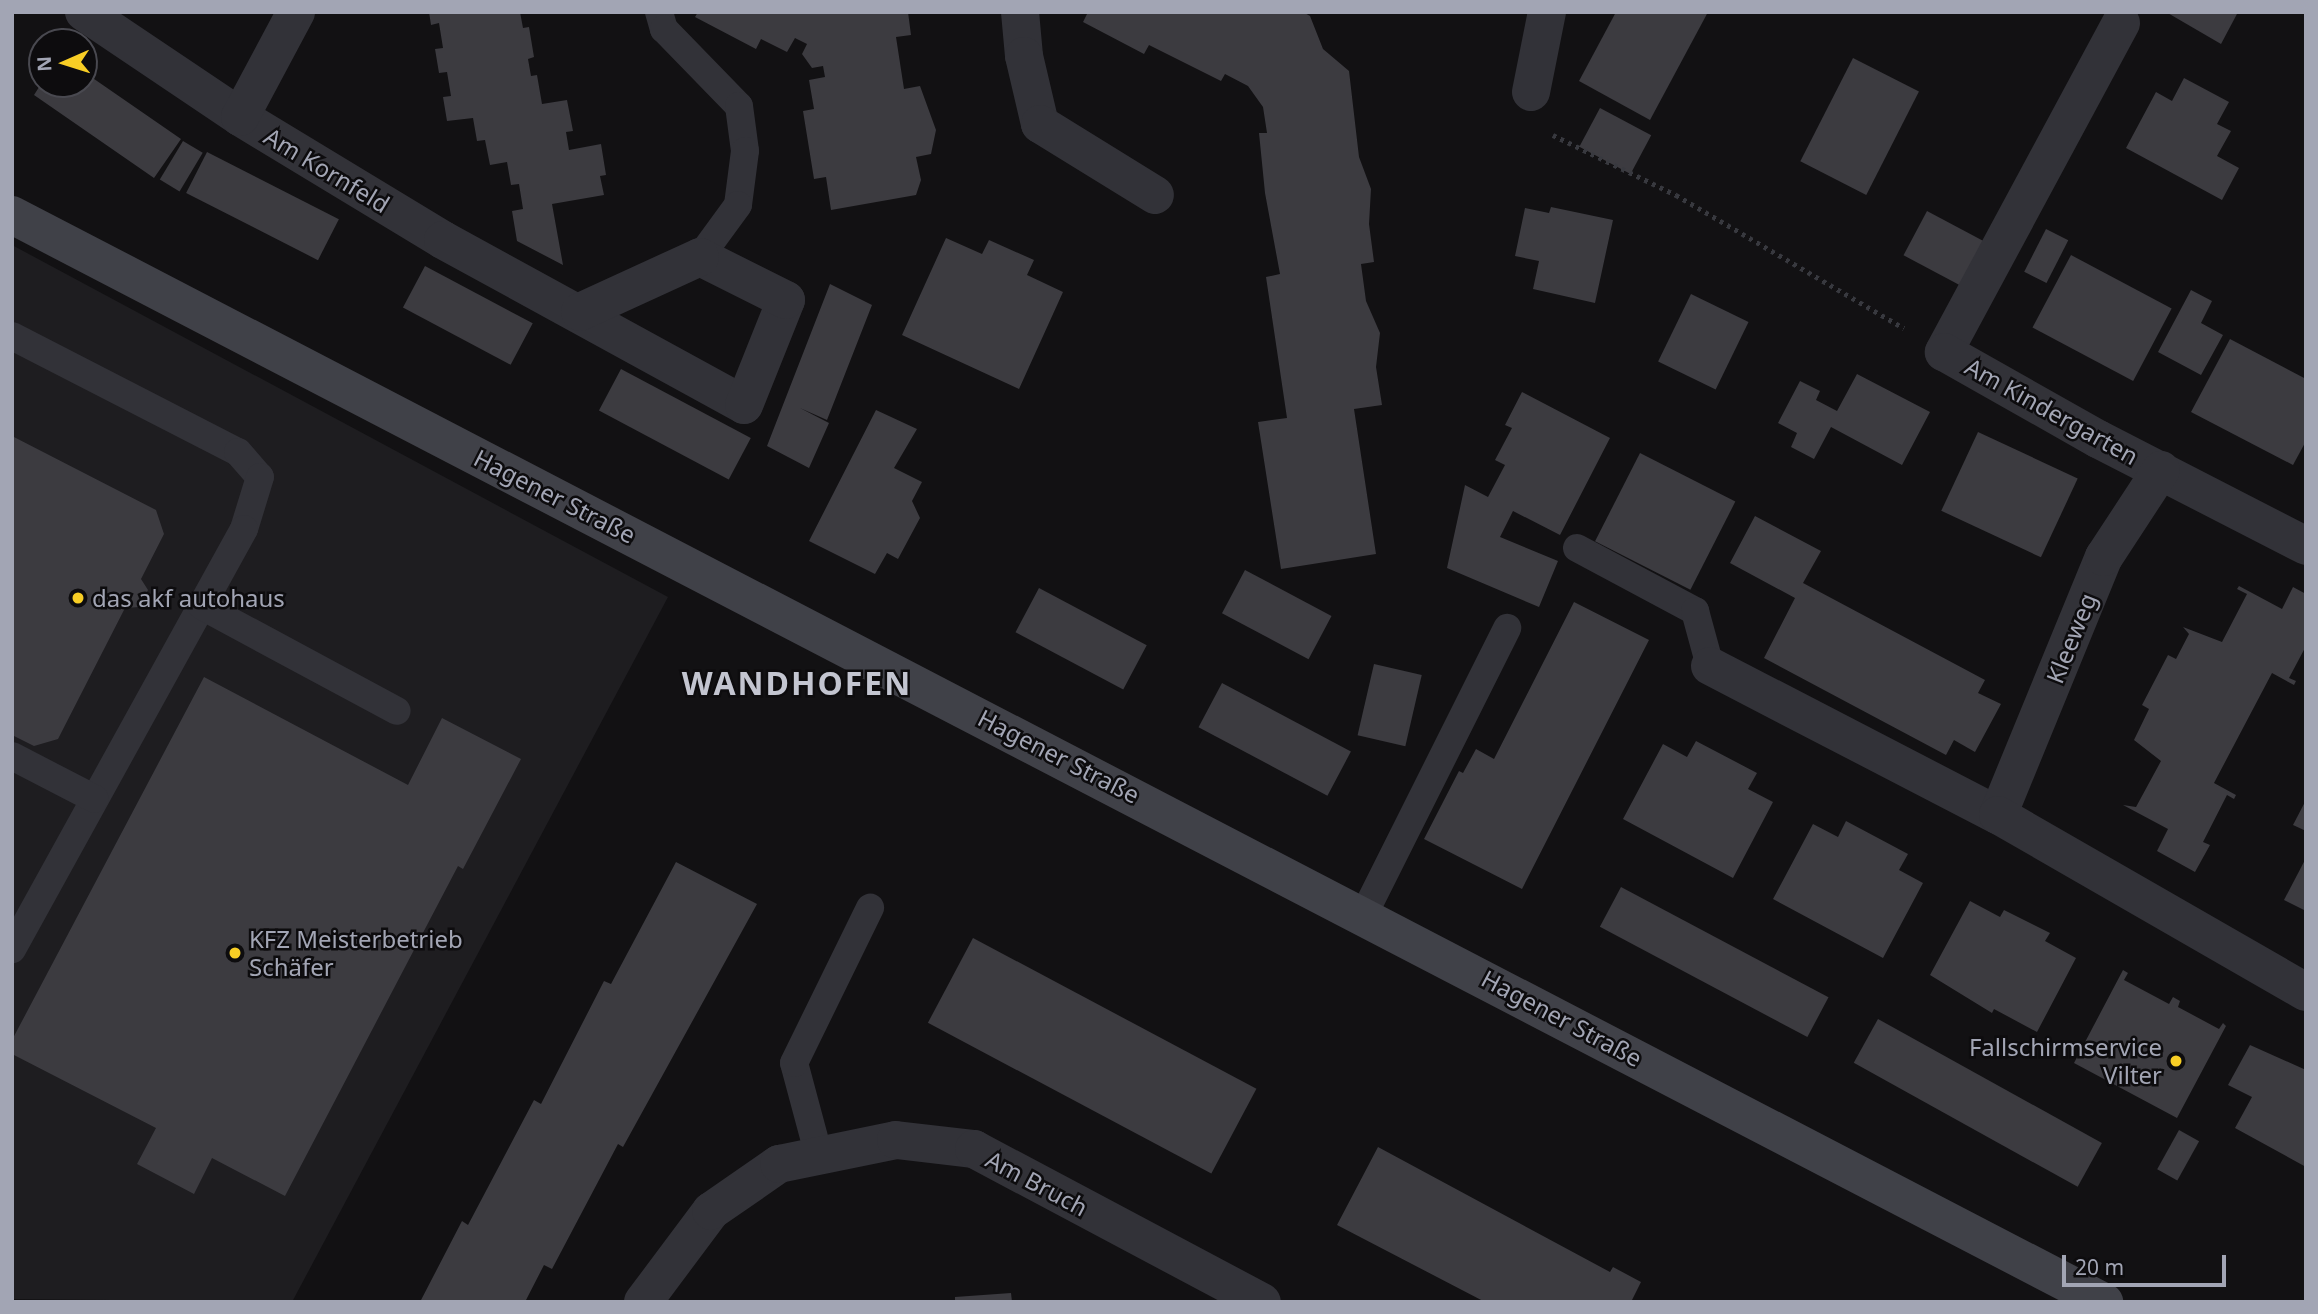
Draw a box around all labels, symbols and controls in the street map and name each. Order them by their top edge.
north arrow [28,28,98,98]
text: N [31,56,57,72]
street label: Am Kornfeld [259,121,395,219]
street label: Am Kindergarten [1961,352,2143,470]
street label: Hagener Straße [469,443,641,549]
place label: das akf autohaus [92,584,285,612]
street label: Kleeweg [2040,589,2102,687]
marker: das akf autohaus [70,590,86,606]
district label: WANDHOFEN [683,664,911,702]
street label: Hagener Straße [973,703,1145,809]
place label: KFZ Meisterbetrieb Schäfer [249,925,463,981]
marker: KFZ Meisterbetrieb Schäfer [227,945,243,961]
street label: Hagener Straße [1477,964,1647,1072]
place label: Fallschirmservice Vilter [1969,1033,2162,1089]
marker: Fallschirmservice Vilter [2168,1053,2184,1069]
street label: Am Bruch [981,1144,1093,1222]
scale bar [2066,1240,2230,1284]
text: 20 m [2075,1253,2124,1281]

